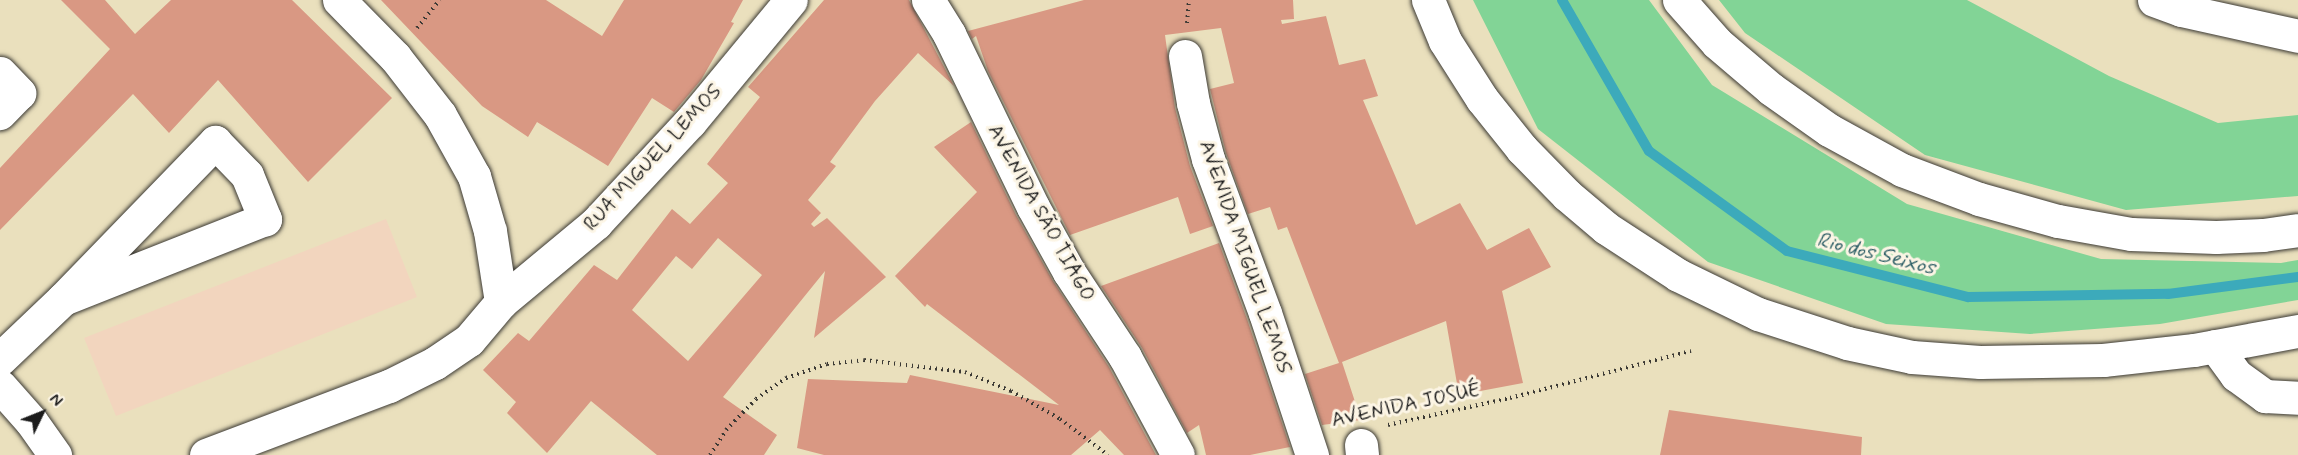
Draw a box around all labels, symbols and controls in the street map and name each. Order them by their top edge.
street label: RUA MIGUEL LEMOS [579,79,727,237]
street label: AVENIDA SÃO TIAGO [983,122,1099,304]
street label: AVENIDA MIGUEL LEMOS [1194,139,1296,375]
water label: Rio dos Seixos [1814,227,1938,281]
street label: AVENIDA JOSUÉ [1329,377,1483,433]
north arrow [12,383,72,443]
text: N [44,389,67,411]

